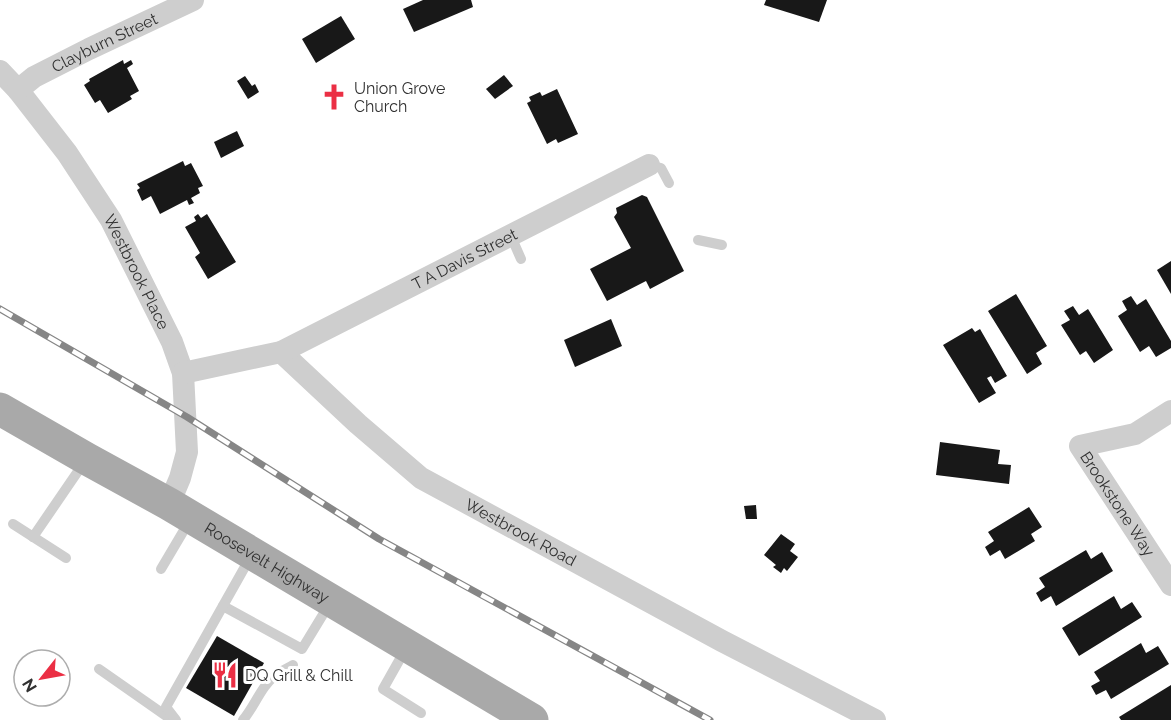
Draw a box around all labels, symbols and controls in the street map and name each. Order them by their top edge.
street label: Clayburn Street [48,8,161,76]
place label: Union Grove Church [354,79,445,116]
church icon: Union Grove Church [319,82,349,112]
street label: Westbrook Place [100,211,174,332]
street label: T A Davis Street [409,224,521,293]
street label: Brookstone Way [1077,448,1159,560]
street label: Westbrook Road [462,494,580,570]
street label: Roosevelt Highway [201,518,333,607]
north arrow [12,648,72,708]
restaurant icon: DQ Grill & Chill [210,660,240,690]
place label: DQ Grill & Chill [245,666,353,685]
text: N [18,675,41,696]

